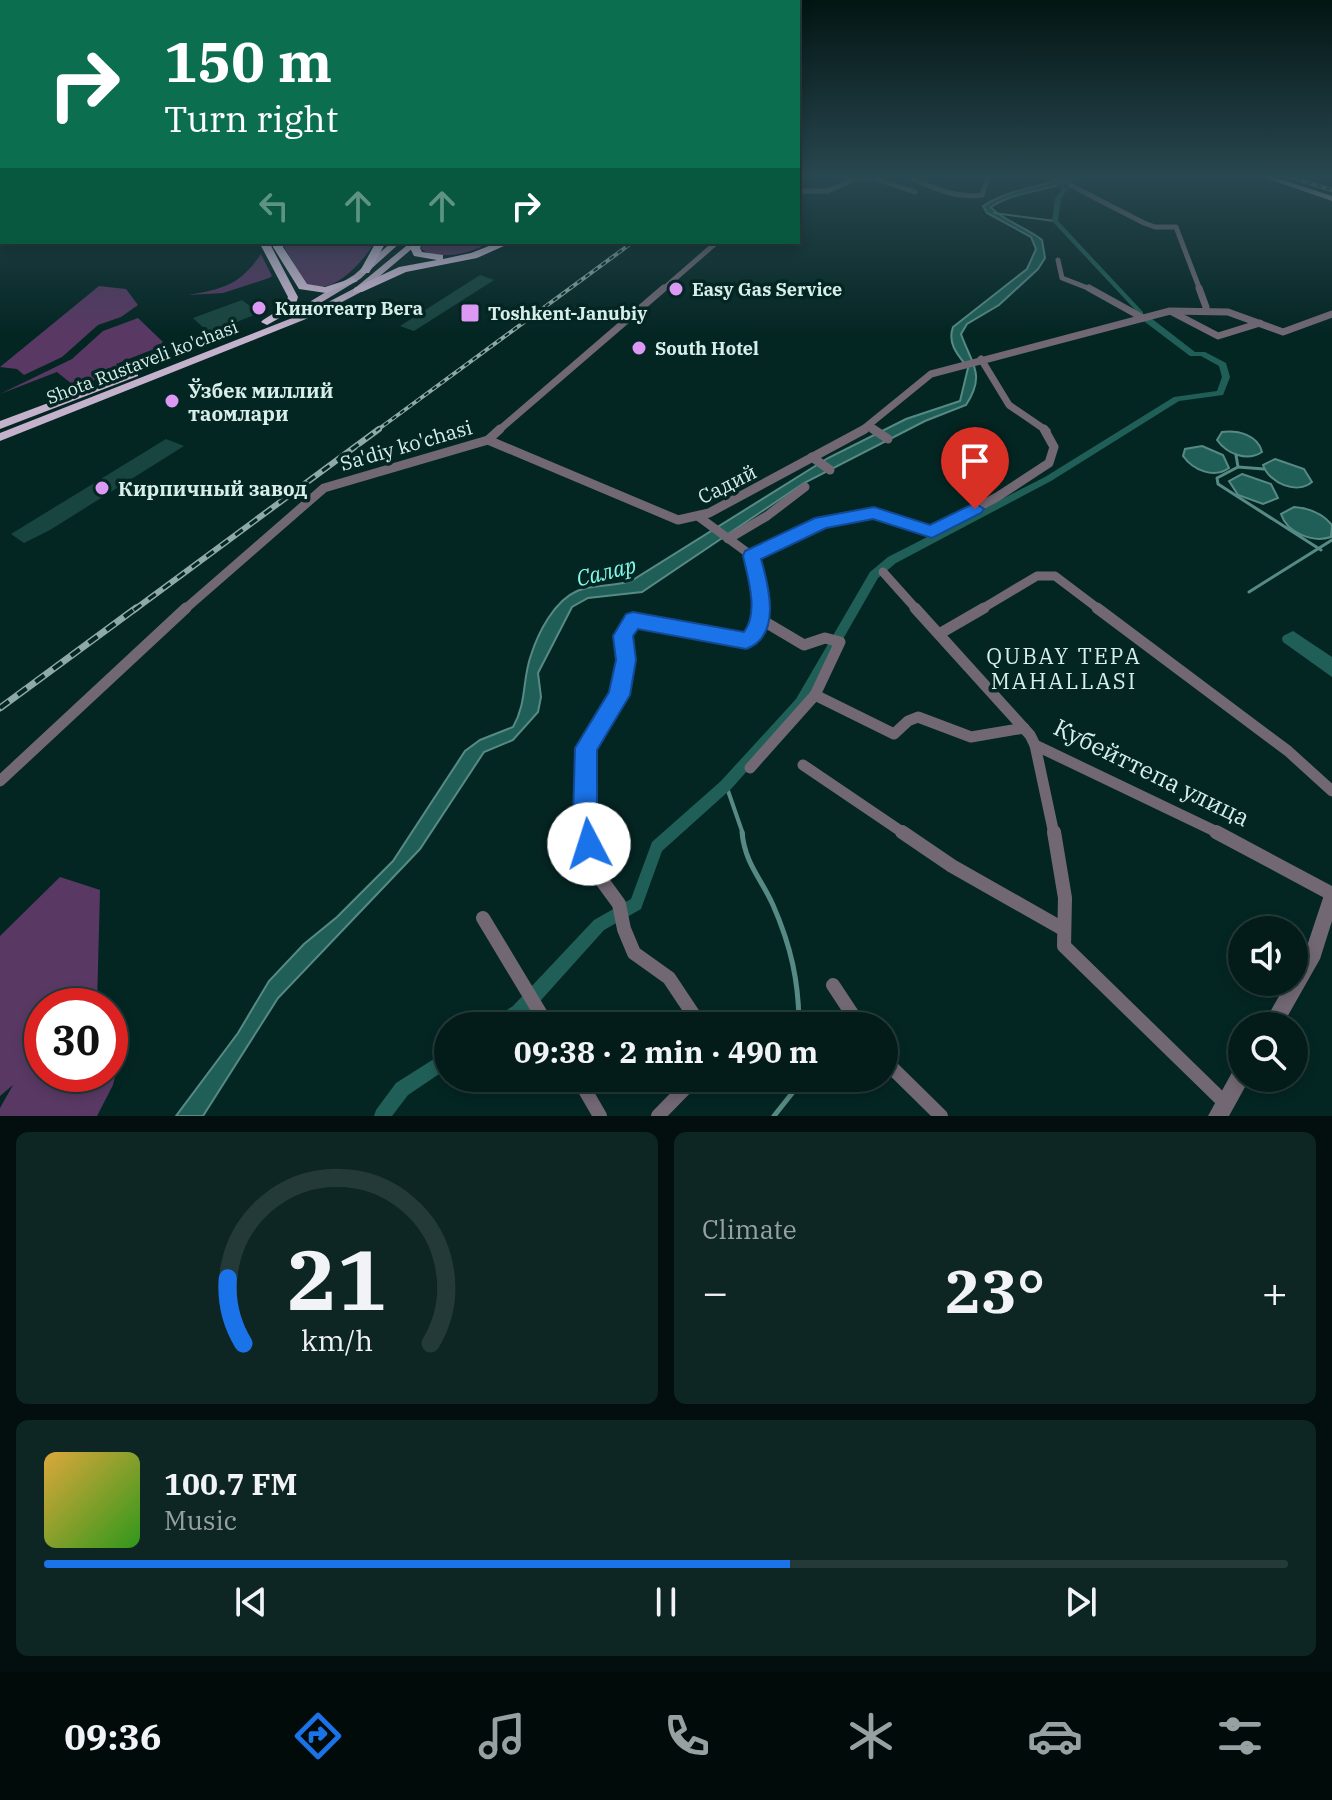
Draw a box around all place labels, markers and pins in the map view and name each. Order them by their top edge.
place label: Easy Gas Service [692,278,842,301]
marker: Easy Gas Service [667,280,685,298]
place label: Кинотеатр Вега [275,297,423,320]
marker: Кинотеатр Вега [250,299,268,317]
marker: Toshkent-Janubiy [459,302,481,324]
place label: Toshkent-Janubiy [488,302,648,325]
place label: South Hotel [655,337,759,360]
marker: South Hotel [630,339,648,357]
place label: Ўзбек миллий таомлари [188,377,333,427]
marker: Ўзбек миллий таомлари [163,392,181,410]
pin [941,427,1009,509]
place label: Кирпичный завод [118,475,307,502]
marker: Кирпичный завод [93,479,111,497]

